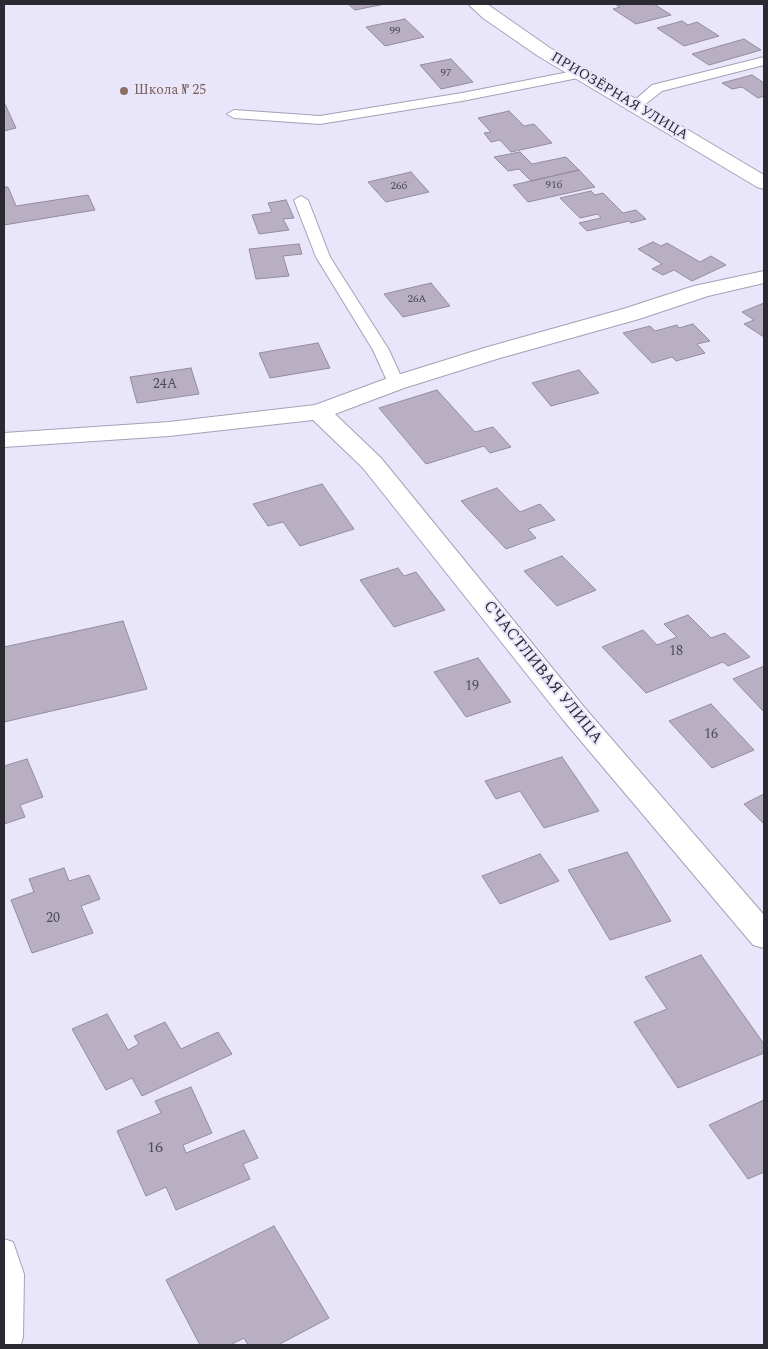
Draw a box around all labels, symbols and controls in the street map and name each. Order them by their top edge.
house number: 99 [390,25,400,39]
street label: ПРИОЗЁРНАЯ УЛИЦА [547,49,691,145]
house number: 97 [441,67,451,81]
place label: Школа № 25 [134,83,206,99]
marker: Школа № 25 [118,85,130,97]
house number: 91б [546,179,562,193]
house number: 26б [391,180,407,194]
house number: 26А [407,293,427,307]
house number: 24А [153,377,177,393]
street label: СЧАСТЛИВАЯ УЛИЦА [478,598,606,748]
house number: 18 [669,644,683,660]
house number: 19 [465,679,479,695]
house number: 16 [704,727,718,743]
house number: 20 [46,911,60,927]
house number: 16 [147,1139,163,1159]

